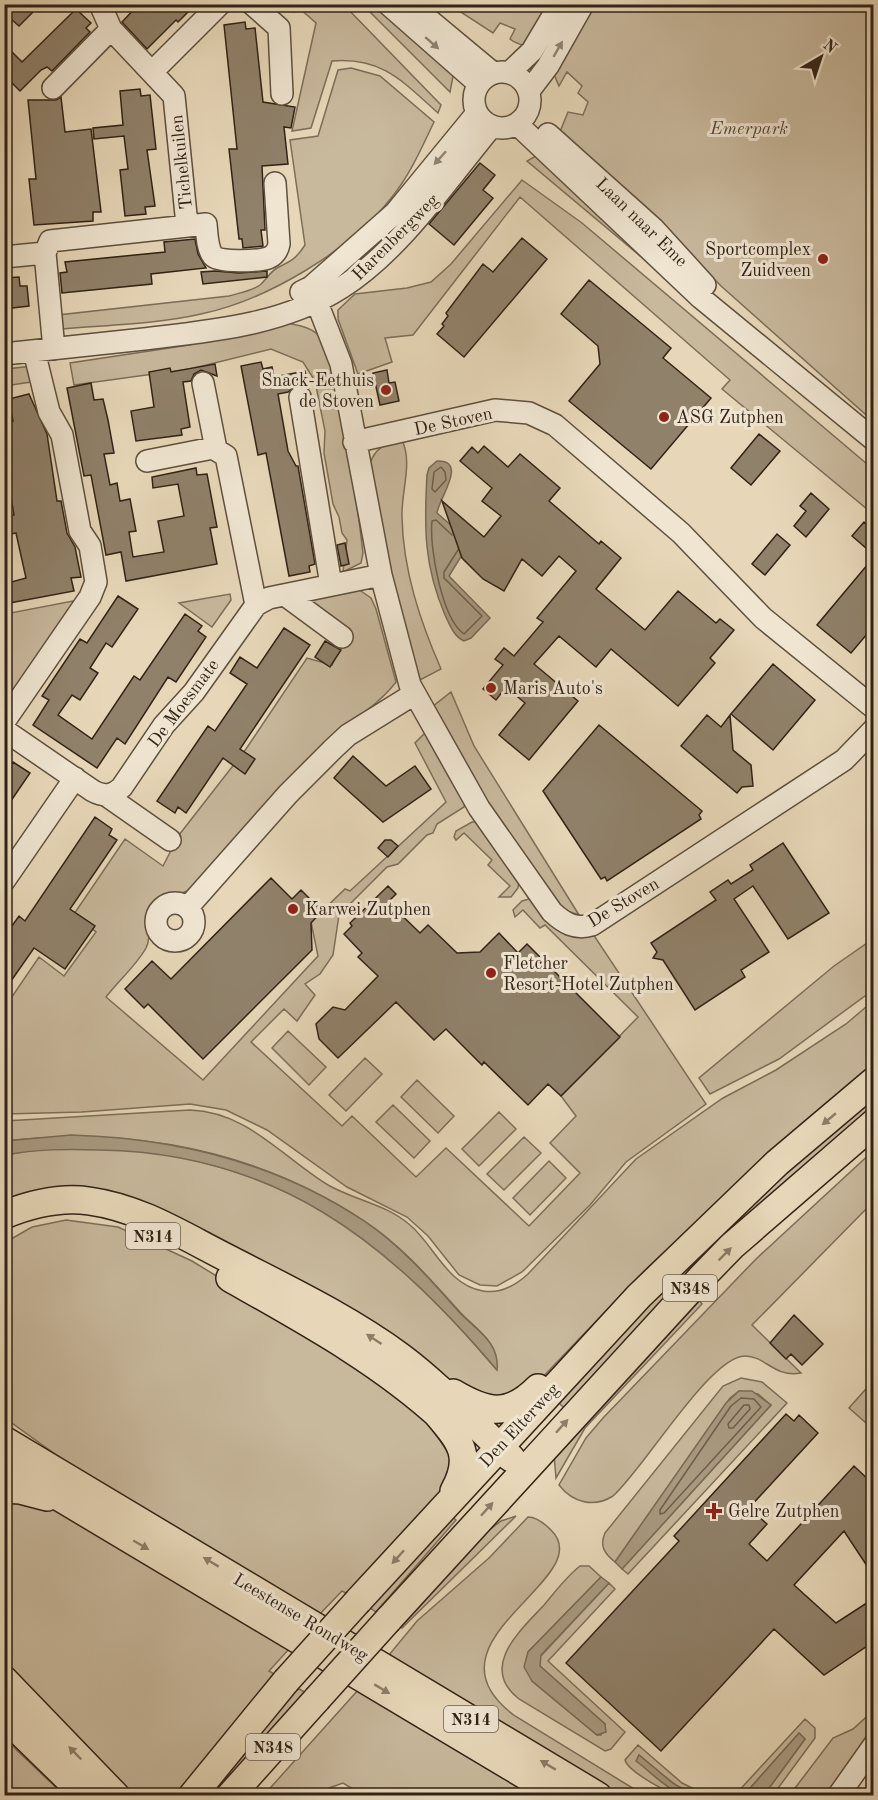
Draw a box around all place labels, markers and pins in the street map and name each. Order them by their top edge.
place label: Sportcomplex Zuidveen [705,241,811,280]
marker: Sportcomplex Zuidveen [816,252,830,266]
place label: Snack-Eethuis de Stoven [261,372,374,411]
marker: Snack-Eethuis de Stoven [379,383,393,397]
place label: ASG Zutphen [676,409,784,427]
marker: ASG Zutphen [657,410,671,424]
place label: Maris Auto's [503,680,603,698]
marker: Maris Auto's [484,681,498,695]
place label: Karwei Zutphen [305,901,431,919]
marker: Karwei Zutphen [286,902,300,916]
place label: Fletcher Resort-Hotel Zutphen [503,955,674,994]
marker: Fletcher Resort-Hotel Zutphen [484,966,498,980]
marker: Gelre Zutphen [705,1502,723,1520]
place label: Gelre Zutphen [728,1503,840,1521]

